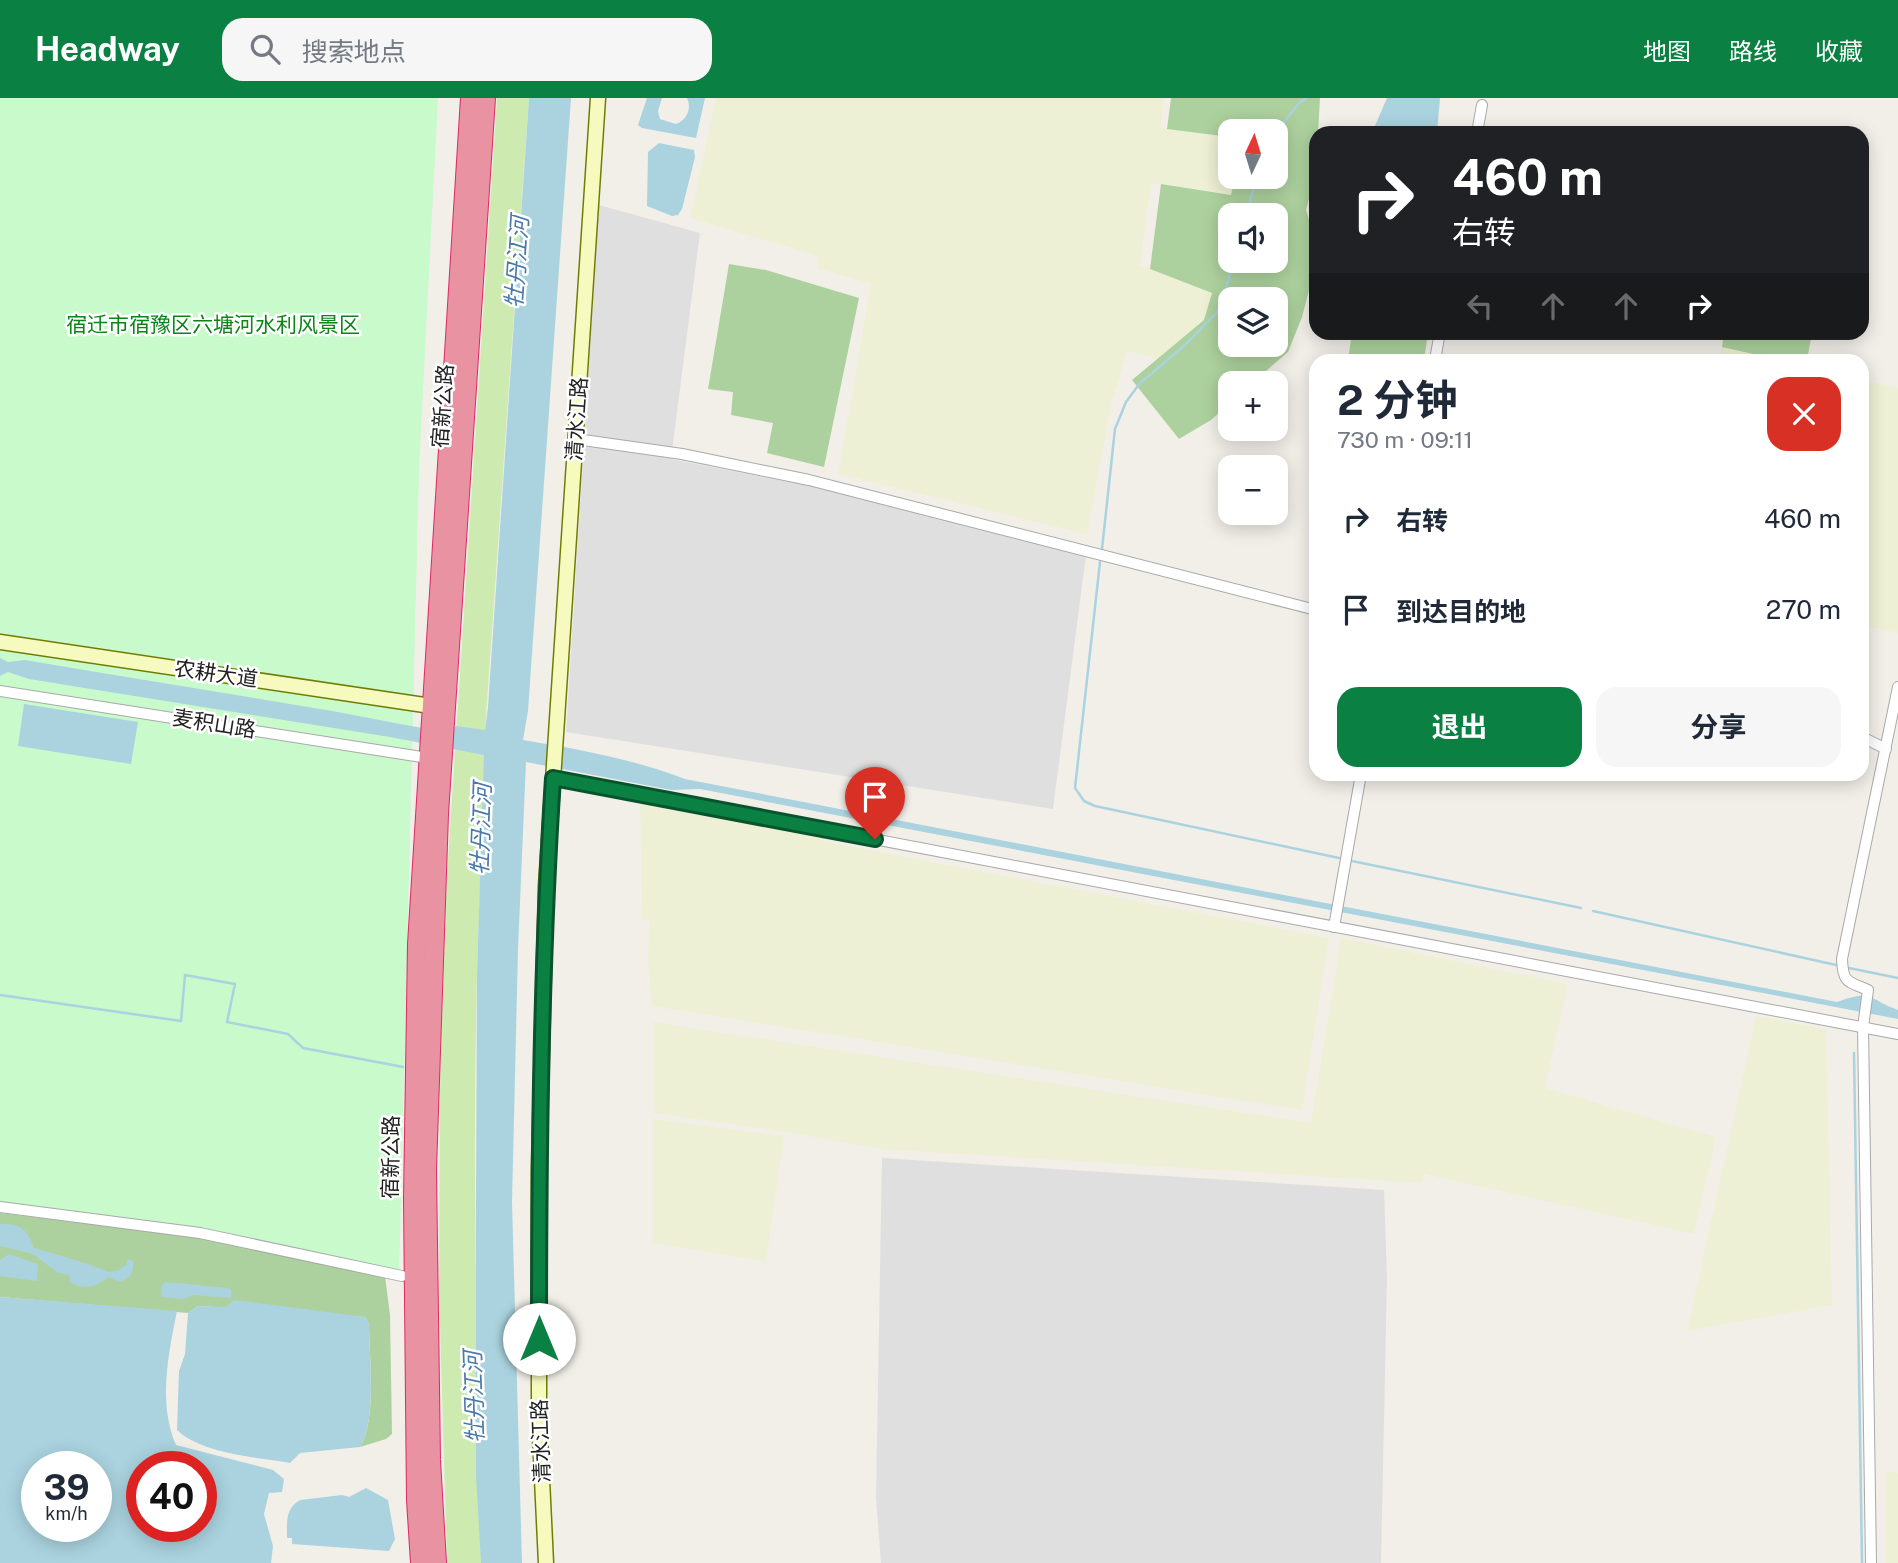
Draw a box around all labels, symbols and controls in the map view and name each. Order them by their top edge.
search box [222,18,712,81]
text: Headway [35,30,180,68]
icon: search [246,30,284,68]
text: 搜索地点 [302,36,406,67]
text: 地图 [1643,37,1691,65]
text: 路线 [1729,37,1777,65]
text: 收藏 [1815,37,1863,65]
north arrow [1218,119,1288,189]
map controls [1218,119,1288,525]
text: 460 m [1452,148,1603,206]
icon: right [1337,154,1428,245]
button: sound [1218,203,1288,273]
water label: 牡丹江河 [500,211,533,309]
text: 右转 [1452,214,1516,251]
button: layers [1218,287,1288,357]
icon: left [1461,287,1499,325]
icon: ahead [1534,287,1572,325]
icon: ahead [1607,287,1645,325]
icon: right [1680,287,1718,325]
park label: 宿迁市宿豫区六塘河水利风景区 [66,312,360,337]
street label: 宿新公路 [427,363,458,449]
button: + [1218,371,1288,441]
text: 2 分钟 [1337,375,1457,424]
street label: 清水江路 [561,376,592,462]
button: close [1767,377,1841,451]
text: 730 m · 09:11 [1337,426,1473,453]
button: − [1218,455,1288,525]
icon: right [1337,500,1375,538]
text: 460 m [1764,503,1841,534]
text: 右转 [1396,505,1448,536]
icon: arrive [1337,591,1375,629]
text: 270 m [1766,594,1841,625]
text: 到达目的地 [1396,596,1526,627]
street label: 农耕大道 [173,655,259,692]
button: 退出 [1337,687,1582,767]
button: 分享 [1596,687,1841,767]
street label: 麦积山路 [171,705,258,742]
pin [845,767,905,839]
icon: arrive [856,778,894,816]
water label: 牡丹江河 [465,779,496,875]
street label: 宿新公路 [377,1115,404,1199]
position arrow [502,1302,576,1376]
water label: 牡丹江河 [458,1347,489,1443]
street label: 清水江路 [527,1399,554,1483]
speed limit sign: 40 [126,1451,217,1542]
text: 39 [43,1467,90,1508]
text: km/h [45,1503,88,1524]

